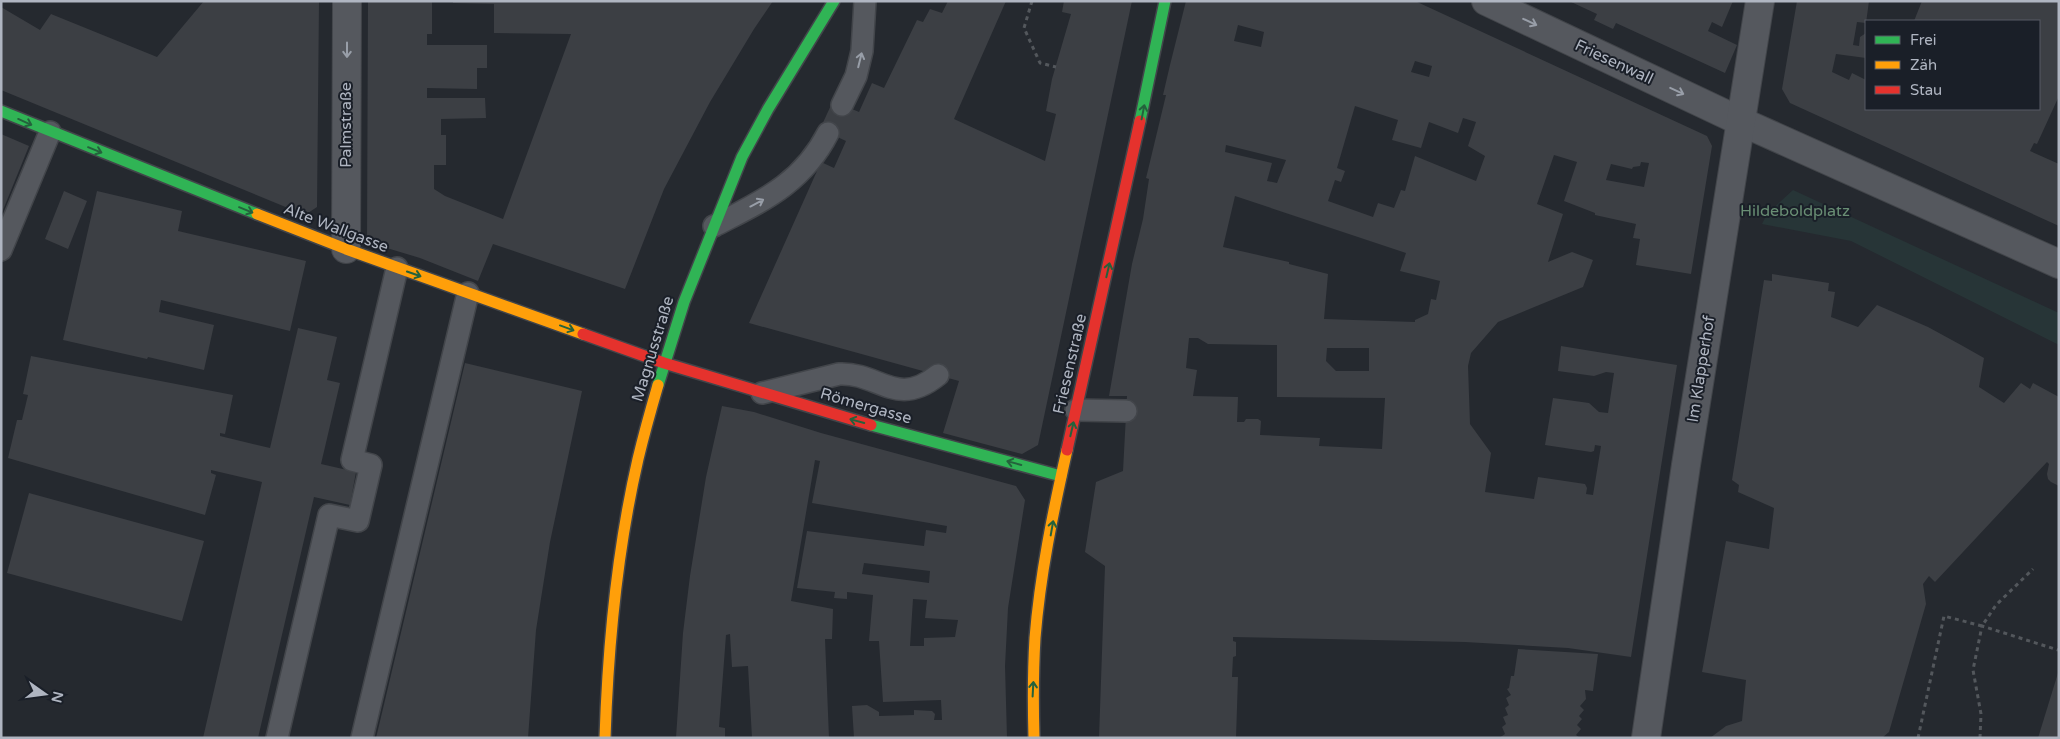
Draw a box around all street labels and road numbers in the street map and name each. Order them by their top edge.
street label: Friesenwall [1572,35,1656,89]
street label: Palmstraße [336,82,356,168]
street label: Alte Wallgasse [281,199,391,257]
street label: Magnusstraße [627,294,679,404]
street label: Friesenstraße [1049,312,1091,416]
street label: Im Klapperhof [1683,313,1719,424]
street label: Römergasse [818,383,914,429]

